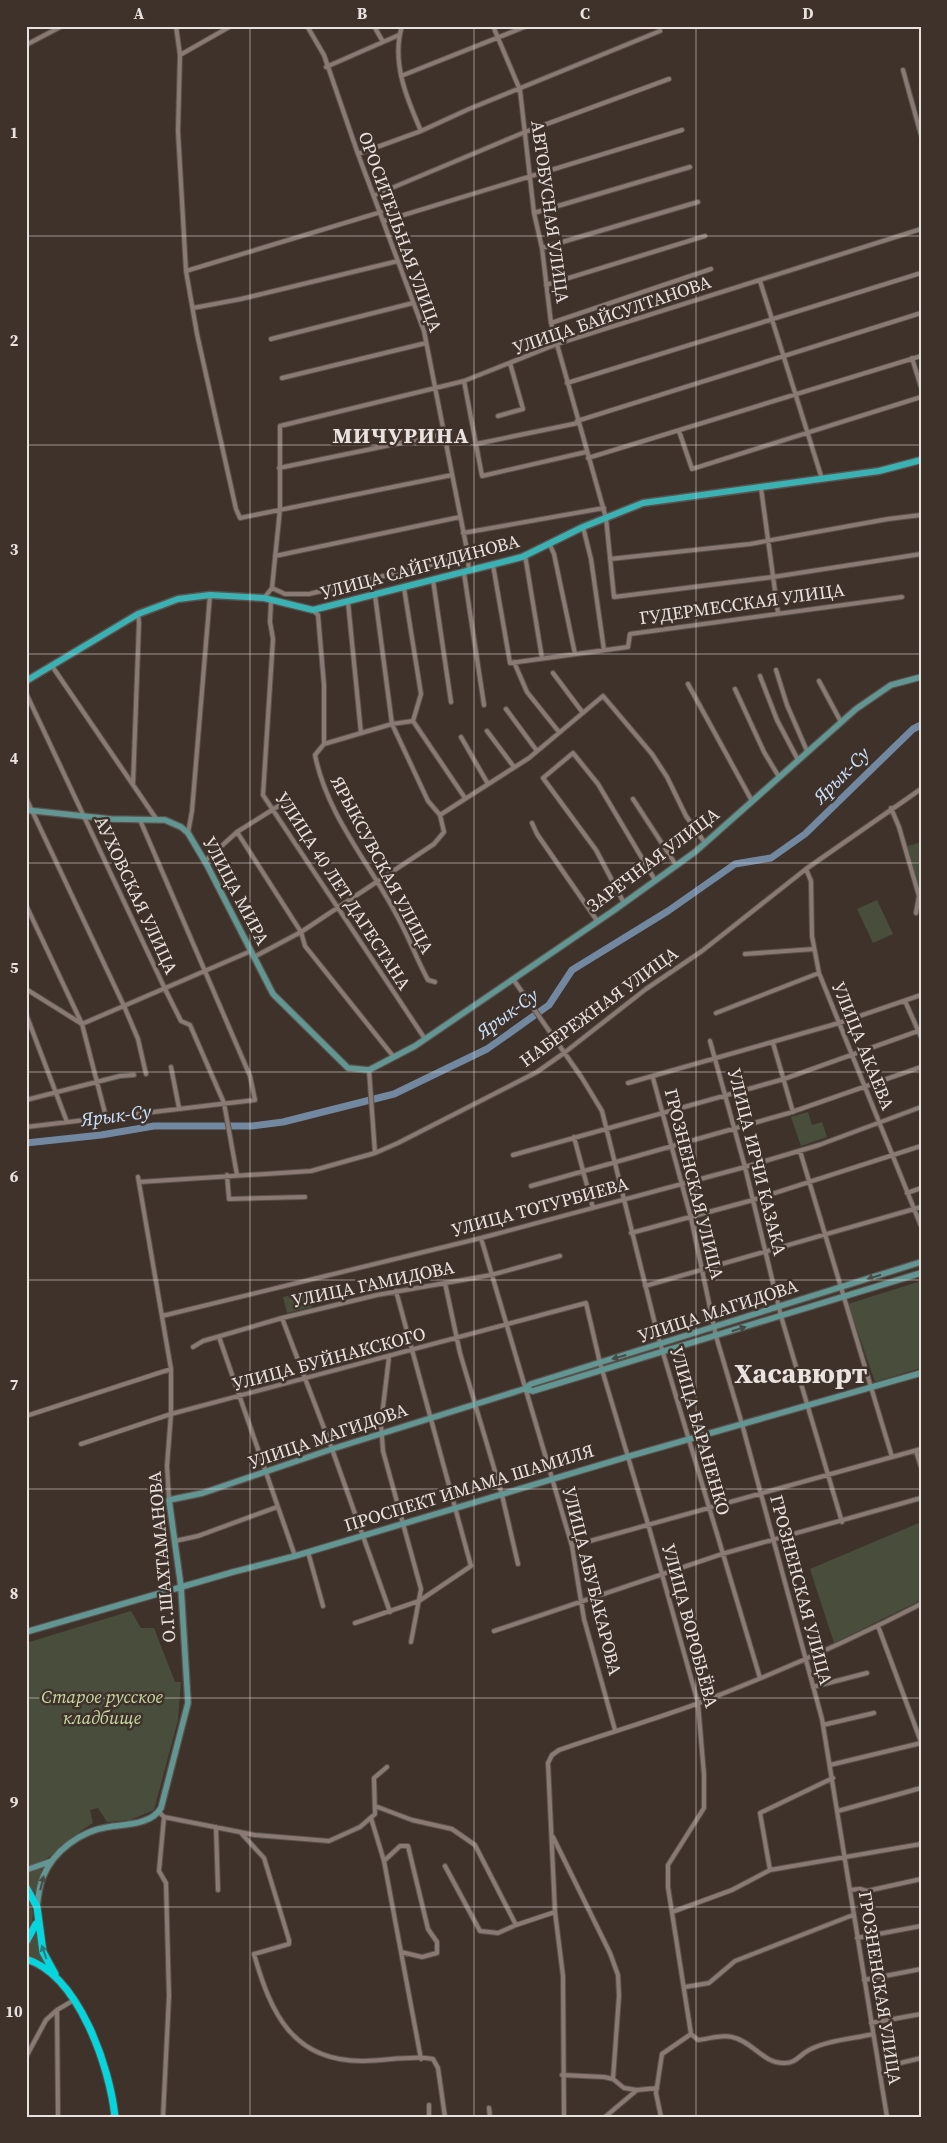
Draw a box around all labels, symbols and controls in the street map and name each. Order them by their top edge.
text: A [134,2,145,24]
text: B [357,2,368,24]
text: C [580,2,590,24]
text: D [802,2,814,24]
street label: АВТОБУСНАЯ УЛИЦА [525,119,576,305]
text: 1 [10,121,18,143]
street label: ОРОСИТЕЛЬНАЯ УЛИЦА [353,128,448,336]
street label: УЛИЦА БАЙСУЛТАНОВА [509,269,714,360]
text: 2 [10,329,19,351]
district label: МИЧУРИНА [332,420,470,450]
street label: УЛИЦА САЙГИДИНОВА [318,528,522,605]
text: 3 [10,538,19,560]
street label: ГУДЕРМЕССКАЯ УЛИЦА [638,577,846,630]
water label: Ярык-Су [806,740,876,810]
text: 4 [10,747,19,769]
street label: ЯРЫКСУВСКАЯ УЛИЦА [325,771,440,958]
street label: УЛИЦА 40 ЛЕТ ДАГЕСТАНА [270,787,417,995]
street label: ЗАРЕЧНАЯ УЛИЦА [581,801,724,918]
street label: АУХОВСКАЯ УЛИЦА [89,812,184,978]
street label: УЛИЦА МИРА [197,832,276,949]
street label: НАБЕРЕЖНАЯ УЛИЦА [514,941,683,1073]
text: 5 [10,956,19,978]
street label: УЛИЦА АКАЕВА [826,978,901,1114]
water label: Ярык-Су [470,981,544,1045]
street label: УЛИЦА ИРЧИ КАЗАКА [722,1066,793,1258]
street label: ГРОЗНЕНСКАЯ УЛИЦА [659,1086,730,1282]
water label: Ярык-Су [79,1098,153,1132]
text: 6 [10,1165,19,1187]
street label: УЛИЦА ТОТУРБИЕВА [449,1171,631,1242]
street label: УЛИЦА ГАМИДОВА [289,1254,456,1313]
street label: УЛИЦА МАГИДОВА [635,1273,801,1348]
one-way arrow [867,1274,882,1281]
street label: УЛИЦА БУЙНАКСКОГО [229,1321,428,1396]
one-way arrow [731,1325,746,1333]
street label: УЛИЦА БАРАНЕНКО [664,1344,737,1518]
one-way arrow [612,1354,627,1362]
district label: Хасавюрт [735,1354,867,1392]
text: 7 [10,1373,19,1395]
street label: УЛИЦА МАГИДОВА [245,1397,411,1475]
street label: ПРОСПЕКТ ИМАМА ШАМИЛЯ [341,1438,597,1537]
street label: О.Г.ШАХТАМАНОВА [142,1470,181,1644]
street label: УЛИЦА АБУБАКАРОВА [557,1484,628,1678]
street label: ГРОЗНЕНСКАЯ УЛИЦА [764,1492,839,1688]
street label: УЛИЦА ВОРОБЬЁВА [657,1541,724,1711]
text: 8 [10,1582,18,1604]
park label: Старое русское кладбище [41,1684,163,1730]
text: 9 [10,1791,19,1813]
one-way arrow [38,1876,46,1891]
street label: ГРОЗНЕНСКАЯ УЛИЦА [853,1889,908,2087]
one-way arrow [40,1944,48,1959]
text: 10 [5,2000,23,2022]

